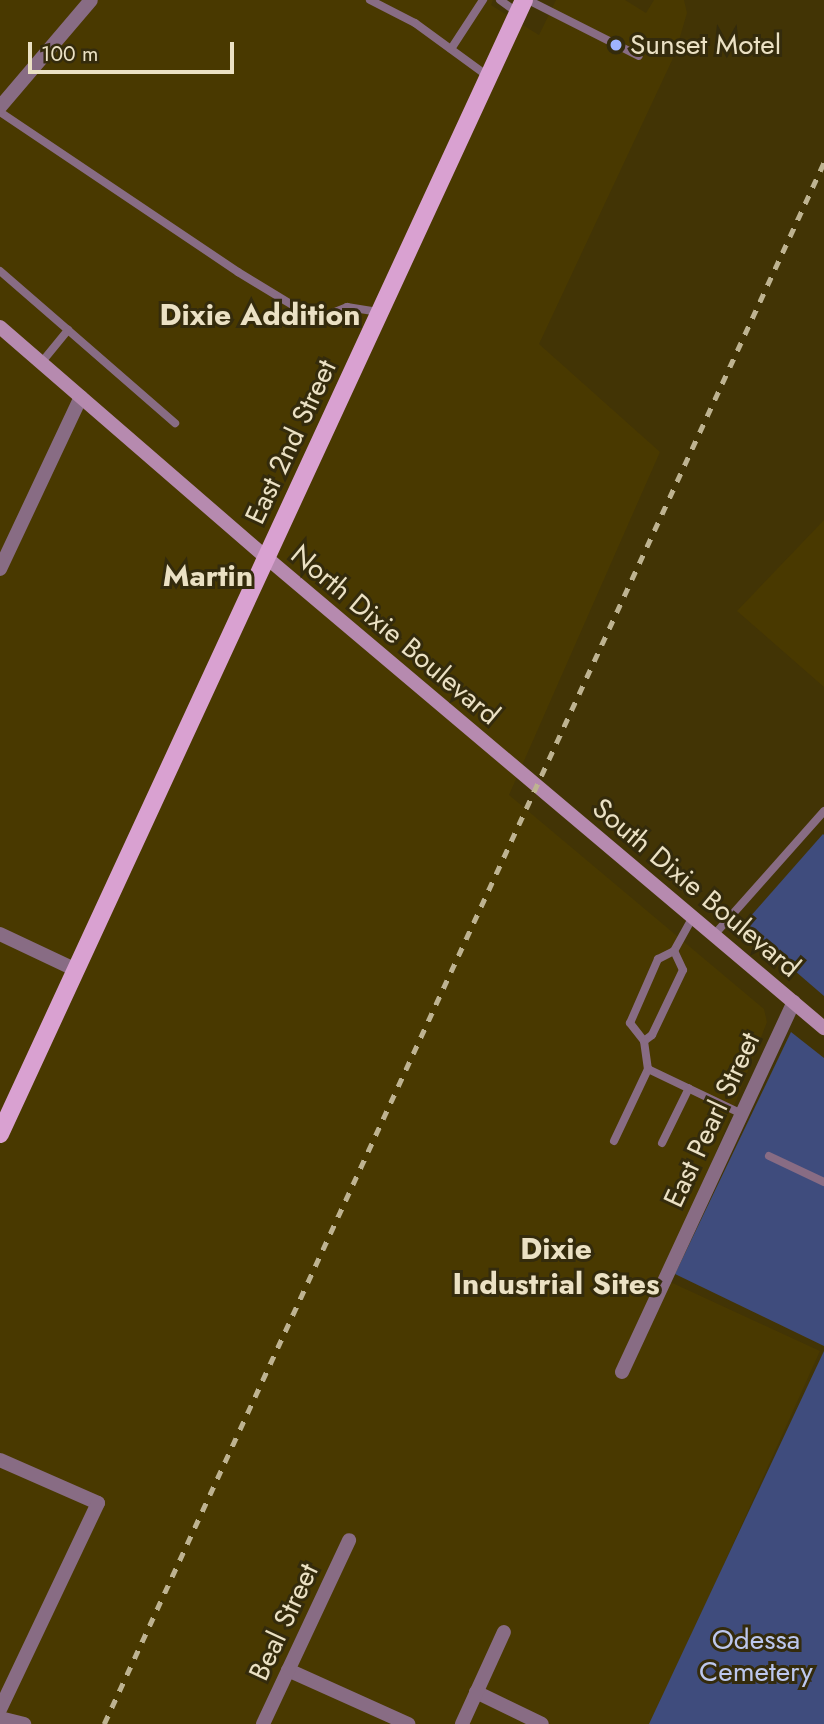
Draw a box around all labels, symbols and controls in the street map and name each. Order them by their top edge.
scale bar [32,28,238,72]
place label: Sunset Motel [630,28,781,62]
marker: Sunset Motel [608,37,624,53]
text: 100 m [41,39,98,69]
district label: Dixie Addition [160,297,360,333]
street label: East 2nd Street [238,355,344,529]
street label: North Dixie Boulevard [284,538,506,732]
district label: Martin [163,558,253,594]
street label: South Dixie Boulevard [585,791,807,985]
street label: East Pearl Street [657,1027,767,1213]
district label: Dixie Industrial Sites [452,1231,660,1302]
street label: Beal Street [242,1558,326,1686]
park label: Odessa Cemetery [699,1623,813,1689]

